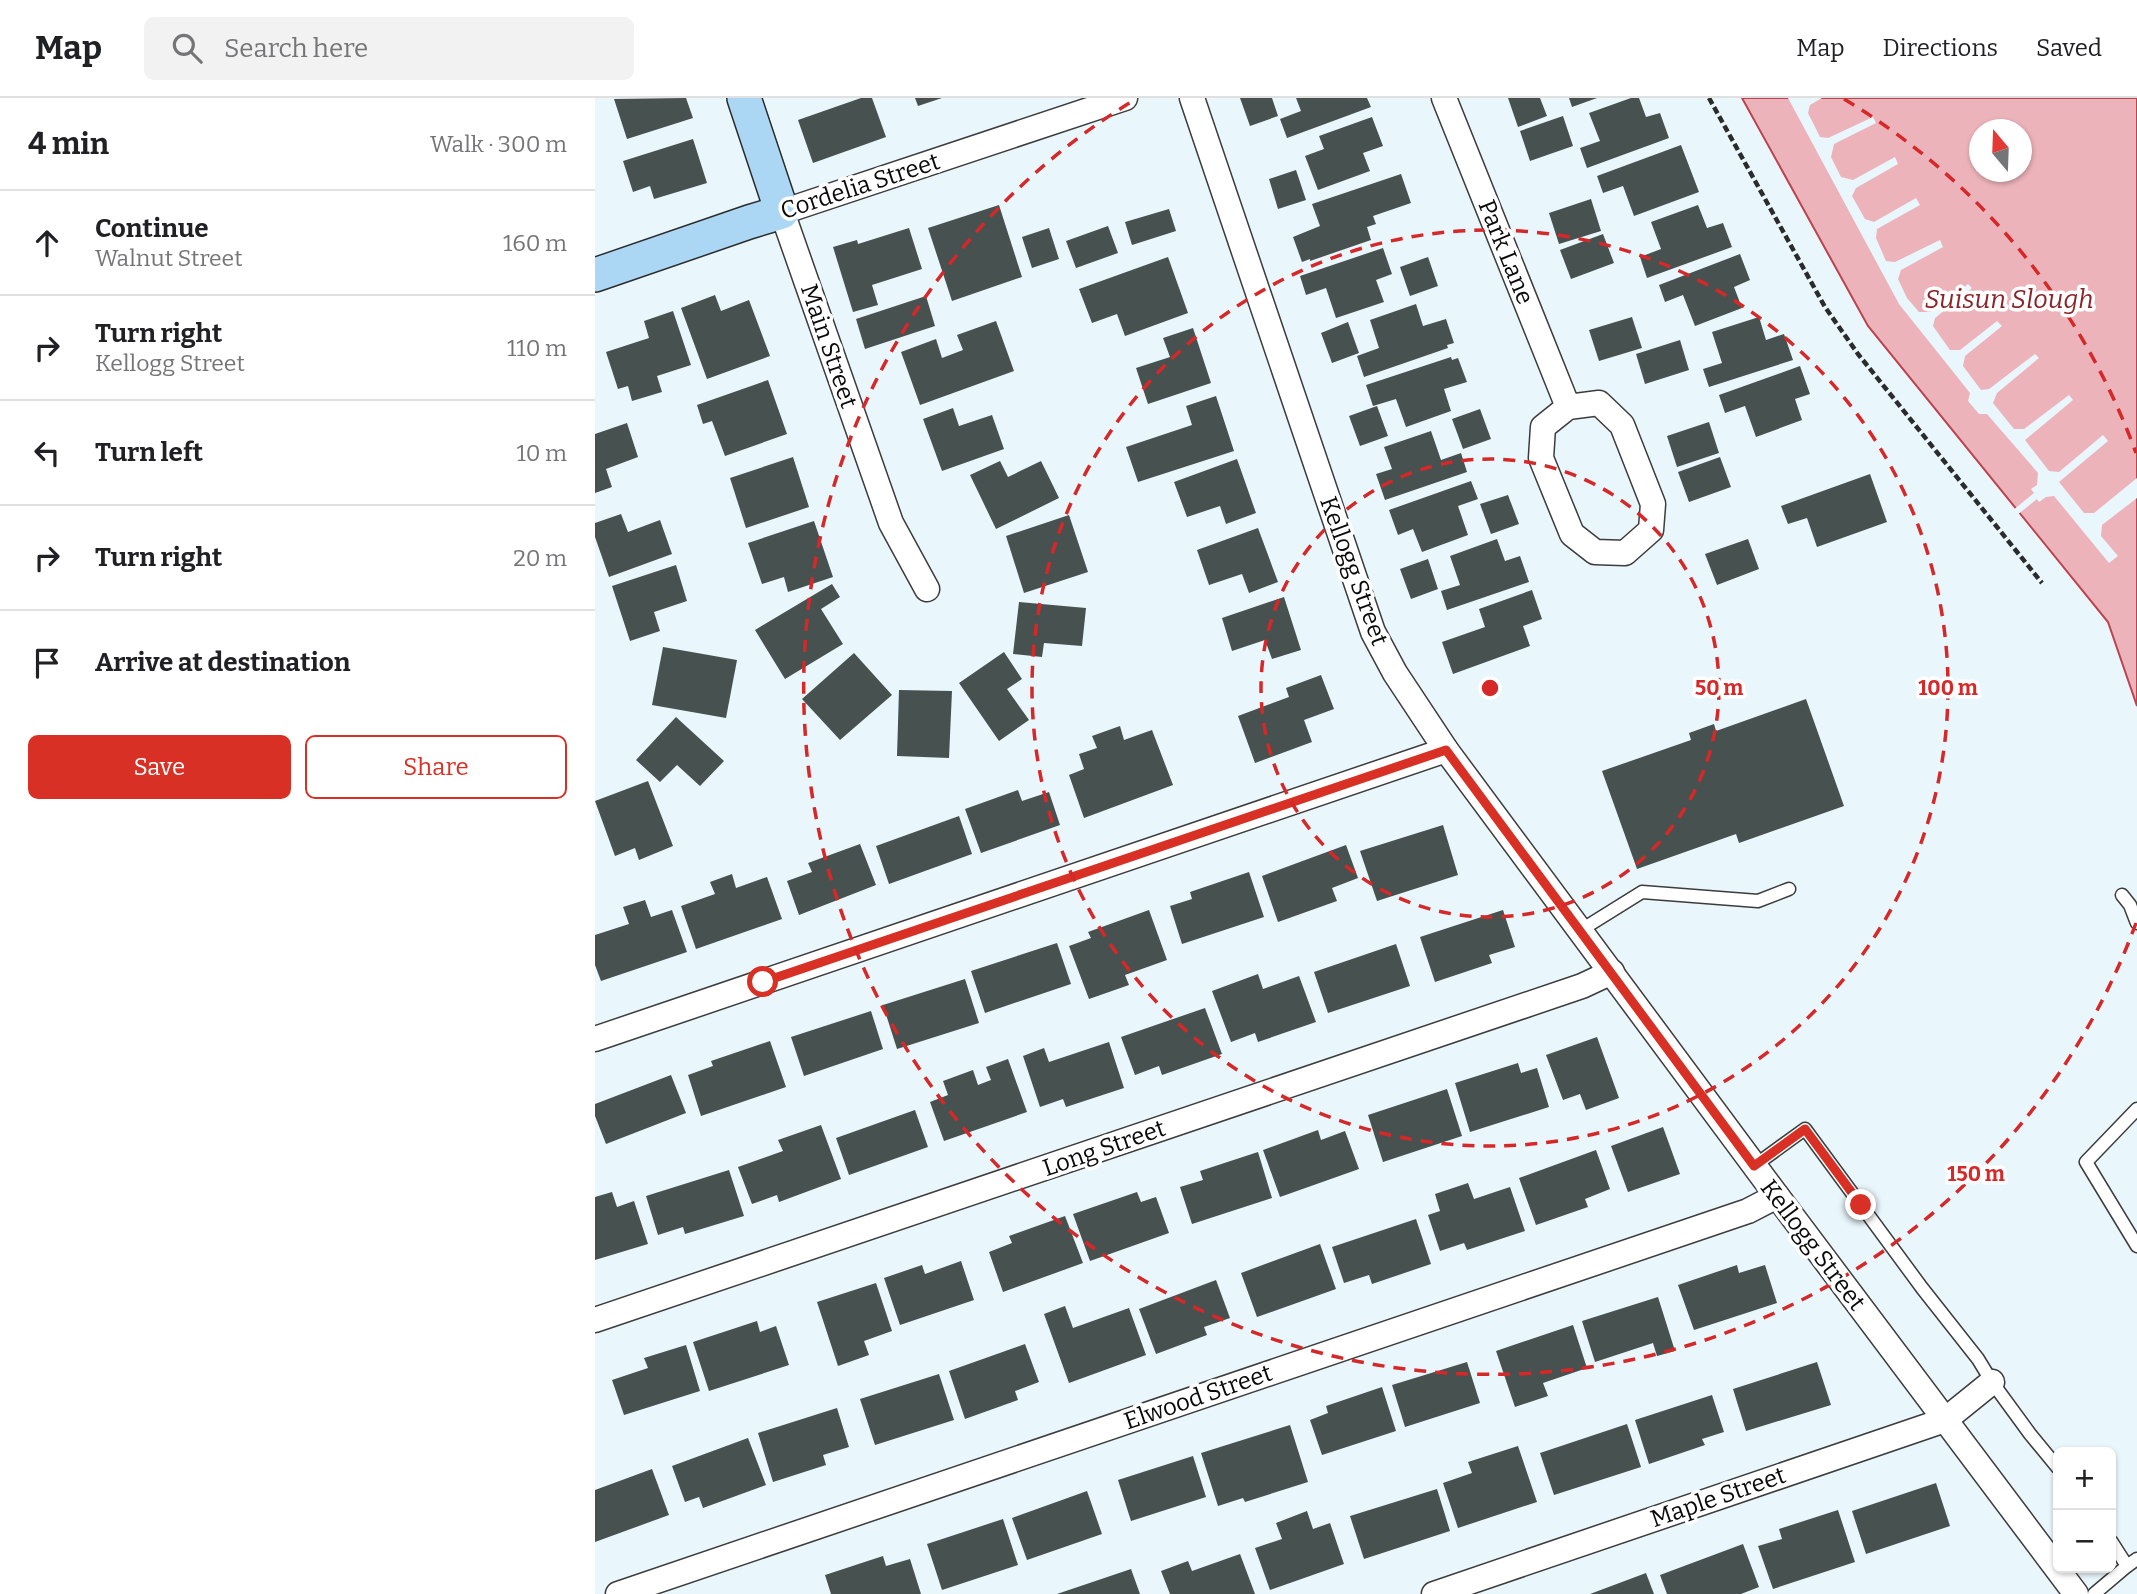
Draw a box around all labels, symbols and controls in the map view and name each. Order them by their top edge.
search box [144,17,634,80]
text: Map [35,28,102,68]
icon: search [168,29,206,67]
text: Search here [224,33,368,64]
text: Map [1796,34,1845,62]
text: Directions [1883,34,1998,62]
text: Saved [2036,34,2102,62]
north arrow [1969,119,2032,182]
text: 4 min [28,126,109,162]
text: Walk · 300 m [430,130,567,158]
street label: Cordelia Street [777,147,943,225]
street label: Park Lane [1472,196,1540,308]
text: Continue [95,213,209,244]
icon: ahead [28,224,66,262]
text: 160 m [503,229,567,257]
text: Walnut Street [95,244,243,272]
street label: Main Street [795,280,863,412]
water label: Suisun Slough [1924,284,2094,315]
text: Turn right [95,318,222,349]
icon: right [28,329,66,367]
text: 110 m [507,334,567,362]
text: Kellogg Street [95,349,245,377]
icon: left [28,434,66,472]
text: Turn left [95,437,203,468]
text: 10 m [516,439,567,467]
street label: Kellogg Street [1314,493,1394,650]
icon: right [28,539,66,577]
text: Turn right [95,542,222,573]
text: 20 m [513,544,567,572]
icon: arrive [28,644,66,682]
text: Arrive at destination [95,647,350,678]
text: 50 m [1695,675,1743,701]
text: 100 m [1918,675,1978,701]
centre of rings [1478,676,1502,700]
button: Save [28,735,291,799]
button: Share [305,735,567,799]
route start [747,966,778,997]
street label: Long Street [1039,1114,1169,1182]
text: 150 m [1947,1161,2005,1187]
street label: Kellogg Street [1755,1174,1871,1316]
route end [1845,1189,1876,1220]
street label: Elwood Street [1120,1359,1276,1435]
map controls [2053,1447,2116,1573]
button: + [2053,1447,2116,1510]
street label: Maple Street [1647,1461,1790,1533]
button: − [2053,1510,2116,1573]

